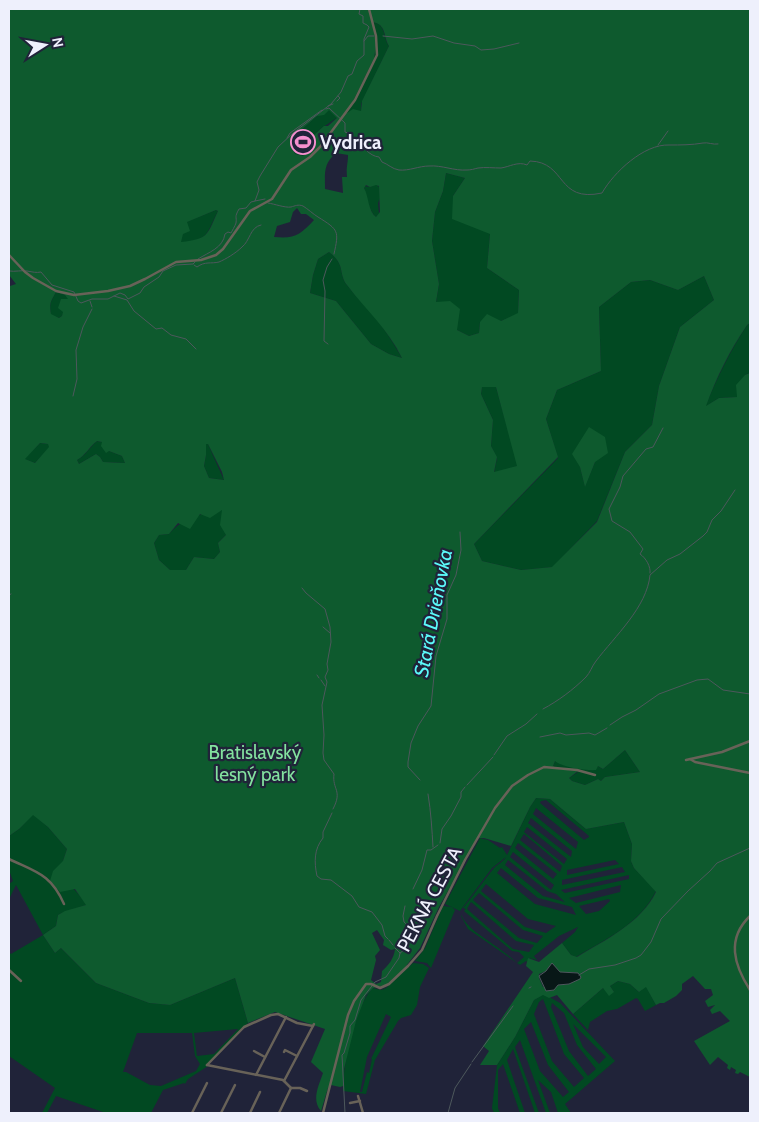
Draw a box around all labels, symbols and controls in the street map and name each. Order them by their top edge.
north arrow [20,20,70,70]
text: N [48,36,68,49]
sports icon: Vydrica [290,129,316,155]
place label: Vydrica [320,131,382,154]
water label: Stará Drieňovka [409,547,457,679]
park label: Bratislavský lesný park [209,741,302,786]
street label: PEKNÁ CESTA [391,842,467,956]

